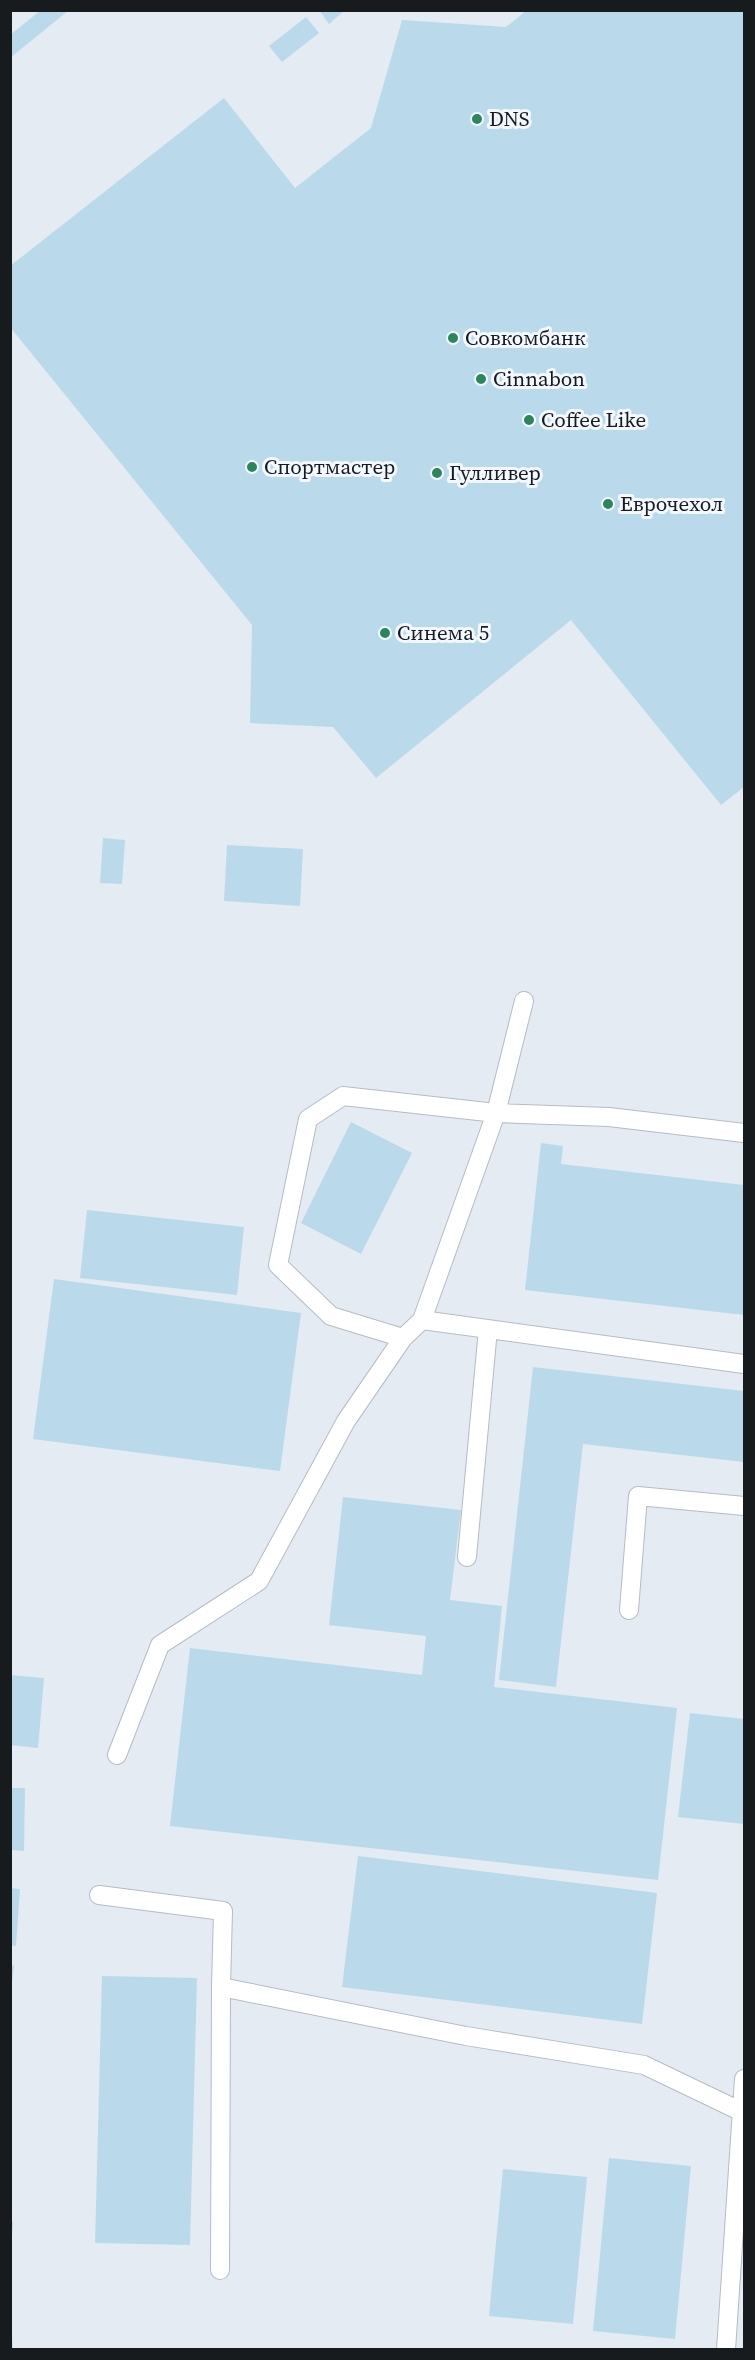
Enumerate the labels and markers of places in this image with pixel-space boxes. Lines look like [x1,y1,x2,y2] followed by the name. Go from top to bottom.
[489,104,529,133] place label: DNS
[470,112,484,126] marker: DNS
[465,323,586,352] place label: Совкомбанк
[446,331,460,345] marker: Совкомбанк
[493,364,585,393] place label: Cinnabon
[474,372,488,386] marker: Cinnabon
[541,405,646,434] place label: Coffee Like
[522,413,536,427] marker: Coffee Like
[264,452,395,481] place label: Спортмастер
[449,458,541,487] place label: Гулливер
[245,460,259,474] marker: Спортмастер
[430,466,444,480] marker: Гулливер
[620,489,723,518] place label: Еврочехол
[601,497,615,511] marker: Еврочехол
[397,618,489,647] place label: Синема 5
[378,626,392,640] marker: Синема 5

